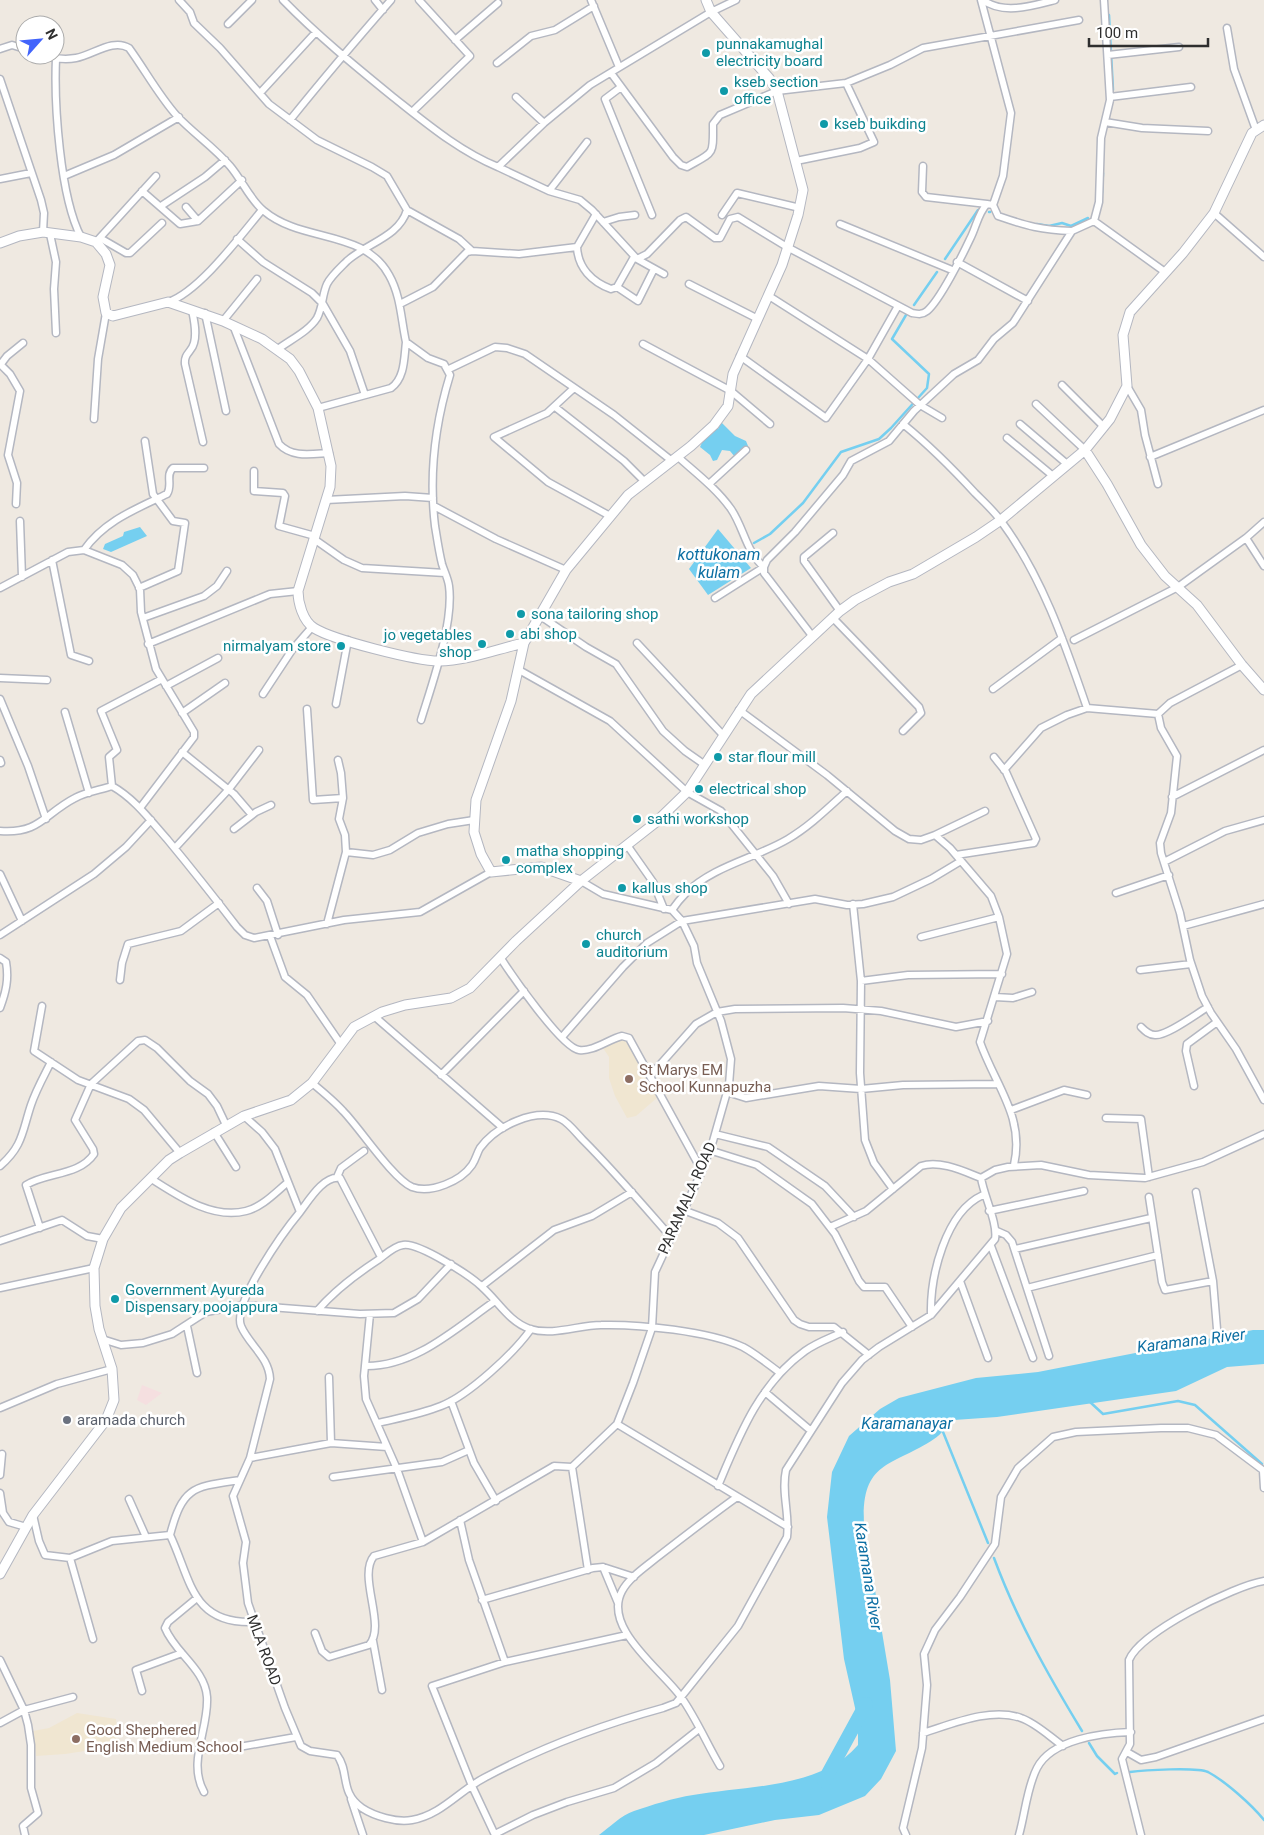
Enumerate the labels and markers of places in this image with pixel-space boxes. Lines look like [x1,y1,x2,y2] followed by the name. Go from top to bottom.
[716,35,823,70] place label: punnakamughal electricity board
[700,47,712,59] marker: punnakamughal electricity board
[734,73,818,108] place label: kseb section office
[718,85,730,97] marker: kseb section office
[834,115,926,133] place label: kseb buikding
[818,118,830,130] marker: kseb buikding
[531,605,659,623] place label: sona tailoring shop
[515,608,527,620] marker: sona tailoring shop
[520,625,577,643] place label: abi shop
[383,626,472,661] place label: jo vegetables shop
[504,628,516,640] marker: abi shop
[223,637,331,655] place label: nirmalyam store
[476,638,488,650] marker: jo vegetables shop
[335,640,347,652] marker: nirmalyam store
[728,748,816,766] place label: star flour mill
[712,751,724,763] marker: star flour mill
[709,780,806,798] place label: electrical shop
[693,783,705,795] marker: electrical shop
[647,810,749,828] place label: sathi workshop
[631,813,643,825] marker: sathi workshop
[516,842,624,877] place label: matha shopping complex
[500,854,512,866] marker: matha shopping complex
[632,879,708,897] place label: kallus shop
[616,882,628,894] marker: kallus shop
[596,926,668,961] place label: church auditorium
[580,938,592,950] marker: church auditorium
[639,1061,771,1096] place label: St Marys EM School Kunnapuzha
[623,1073,635,1085] marker: St Marys EM School Kunnapuzha
[125,1281,278,1316] place label: Government Ayureda Dispensary poojappura
[109,1293,121,1305] marker: Government Ayureda Dispensary poojappura
[77,1411,185,1429] place label: aramada church
[61,1414,73,1426] marker: aramada church
[86,1721,242,1756] place label: Good Shephered English Medium School
[70,1733,82,1745] marker: Good Shephered English Medium School

